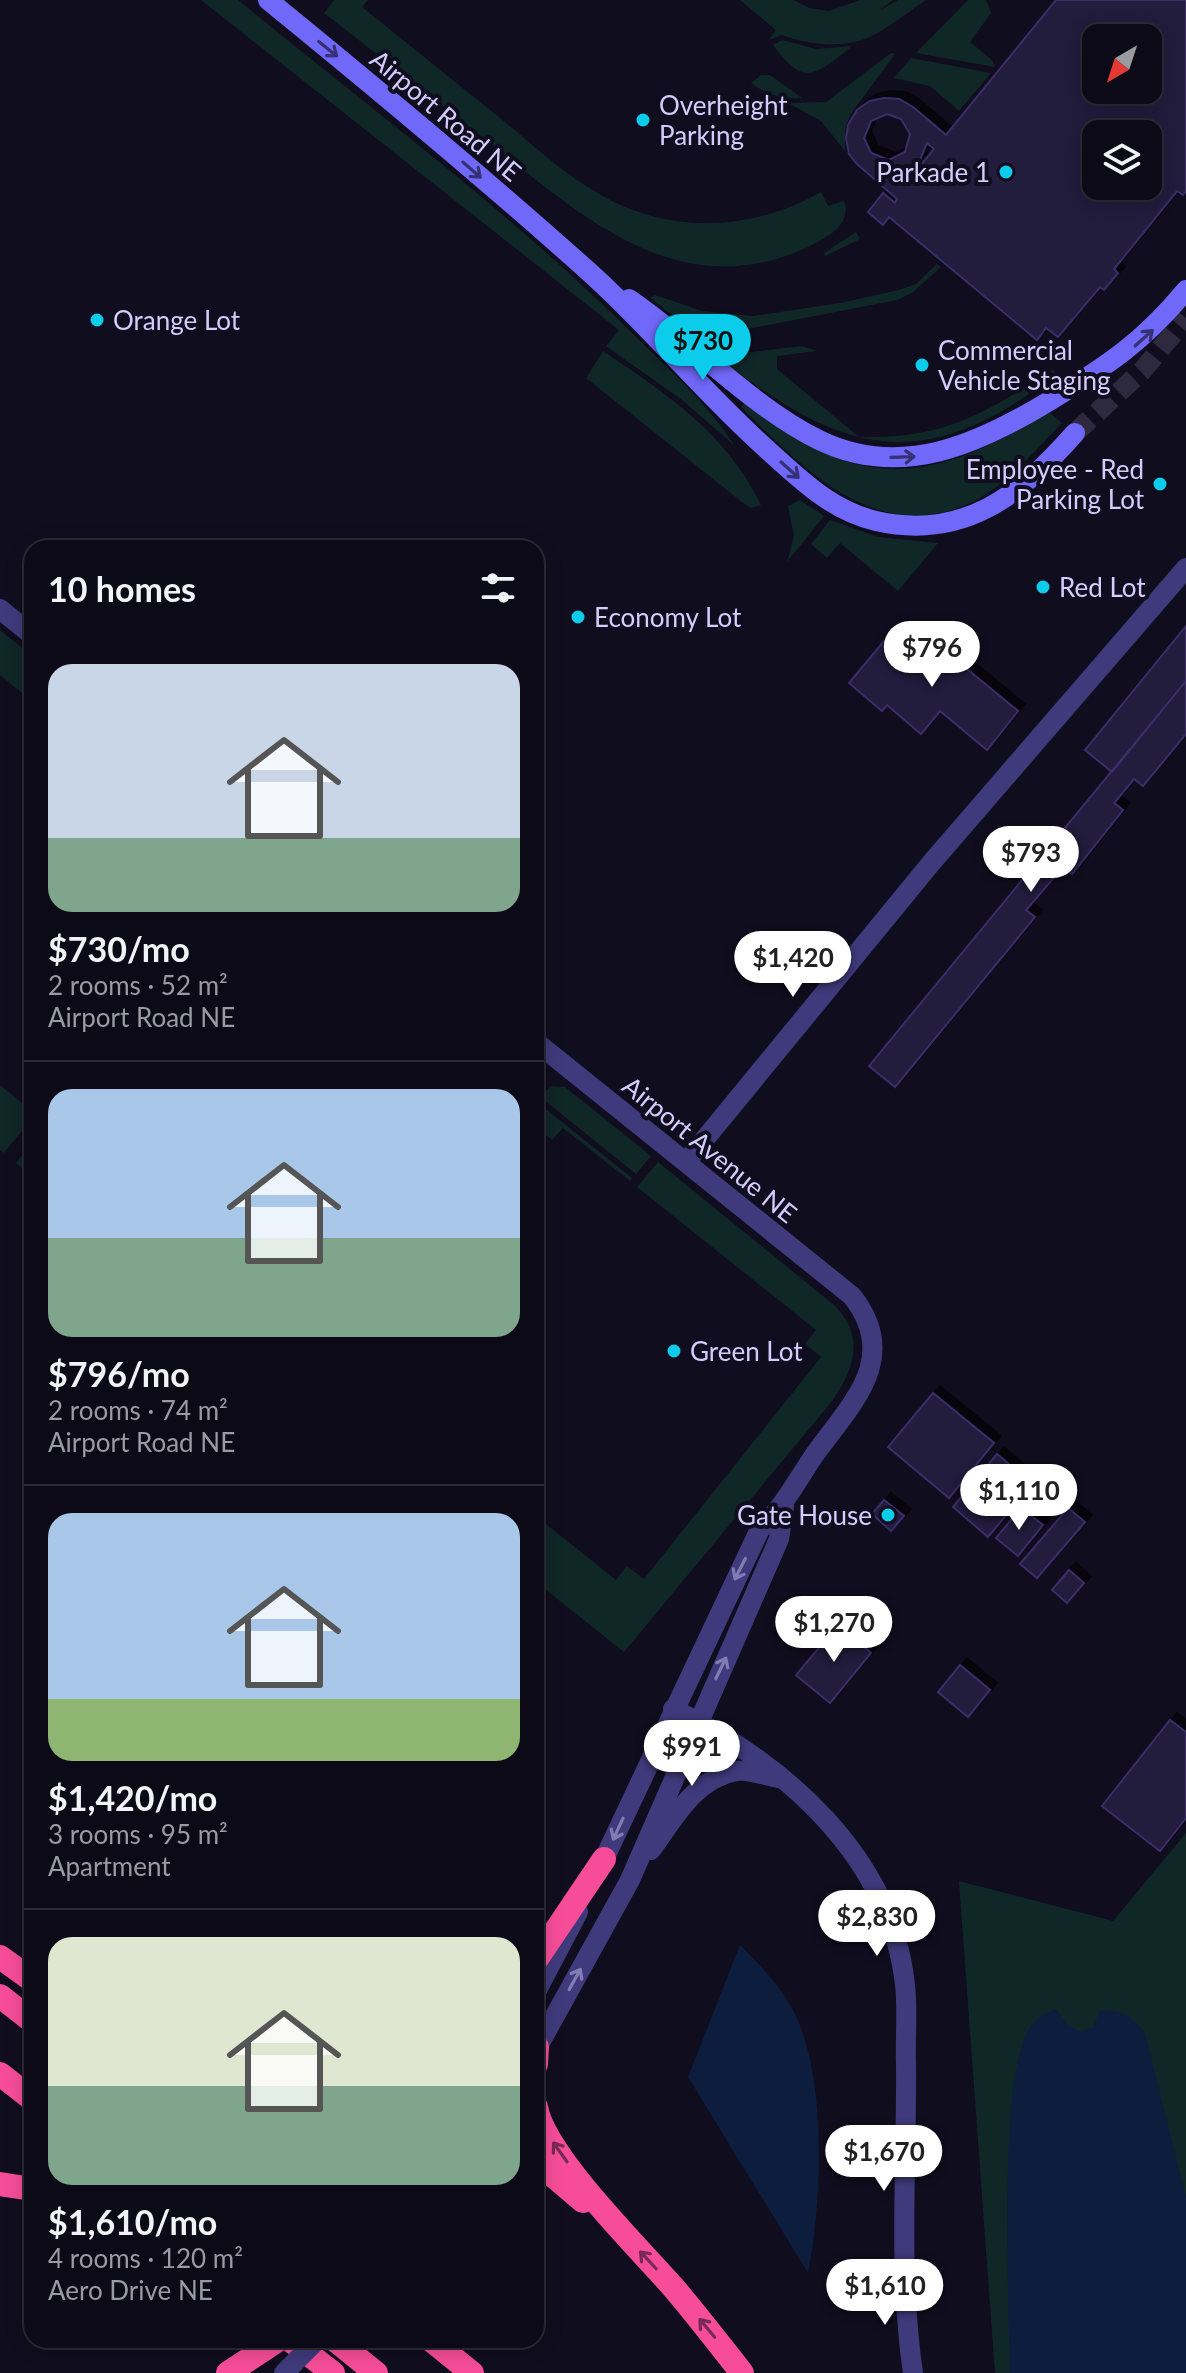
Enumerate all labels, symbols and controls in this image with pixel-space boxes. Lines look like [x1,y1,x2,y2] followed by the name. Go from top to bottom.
[1082,24,1162,104] north arrow
[1082,24,1162,200] map controls
[317,40,338,58] one-way arrow
[364,43,528,187] street label: Airport Road NE
[659,89,788,151] place label: Overheight Parking
[634,111,652,129] marker: Overheight Parking
[1082,120,1162,200] button: layers
[876,156,990,188] place label: Parkade 1
[462,161,482,179] one-way arrow
[997,163,1015,181] marker: Parkade 1
[113,304,241,336] place label: Orange Lot
[88,311,106,329] marker: Orange Lot
[656,314,750,382] pin: $730
[673,324,733,356] text: $730
[1133,329,1153,347] one-way arrow
[938,334,1111,396] place label: Commercial Vehicle Staging
[913,356,931,374] marker: Commercial Vehicle Staging
[889,450,916,465] one-way arrow
[966,453,1145,515] place label: Employee - Red Parking Lot
[779,461,799,479] one-way arrow
[1151,475,1169,493] marker: Employee - Red Parking Lot
[476,566,520,610] icon: filters
[48,568,196,609] text: 10 homes
[1059,571,1146,603] place label: Red Lot
[1034,578,1052,596] marker: Red Lot
[594,601,742,633] place label: Economy Lot
[569,608,587,626] marker: Economy Lot
[885,621,979,689] pin: $796
[902,631,962,663] text: $796
[212,716,356,860] icon: home
[984,826,1078,894] pin: $793
[1001,836,1061,868] text: $793
[48,928,190,969] text: $730/mo
[728,931,858,999] pin: $1,420
[752,941,834,973] text: $1,420
[48,969,228,1001] text: 2 rooms · 52 m²
[48,1001,235,1033] text: Airport Road NE
[616,1069,804,1229] street label: Airport Avenue NE
[212,1141,356,1285] icon: home
[690,1335,803,1367] place label: Green Lot
[665,1342,683,1360] marker: Green Lot
[48,1353,190,1394] text: $796/mo
[48,1394,228,1426] text: 2 rooms · 74 m²
[48,1426,235,1458] text: Airport Road NE
[954,1464,1084,1532] pin: $1,110
[978,1474,1060,1506] text: $1,110
[737,1499,872,1531] place label: Gate House
[879,1506,897,1524] marker: Gate House
[732,1556,747,1580] one-way arrow
[212,1565,356,1709] icon: home
[769,1596,899,1664] pin: $1,270
[793,1606,875,1638] text: $1,270
[714,1656,729,1680] one-way arrow
[645,1720,739,1788] pin: $991
[662,1730,722,1762] text: $991
[48,1777,217,1818] text: $1,420/mo
[610,1817,625,1841] one-way arrow
[48,1818,228,1850] text: 3 rooms · 95 m²
[48,1850,171,1882] text: Apartment
[812,1890,942,1958] pin: $2,830
[836,1900,918,1932] text: $2,830
[567,1968,583,1991] one-way arrow
[212,1989,356,2133] icon: home
[819,2125,949,2193] pin: $1,670
[843,2135,925,2167] text: $1,670
[552,2142,568,2164] one-way arrow
[48,2201,217,2242] text: $1,610/mo
[48,2242,243,2274] text: 4 rooms · 120 m²
[638,2250,657,2270] one-way arrow
[820,2259,950,2327] pin: $1,610
[844,2269,926,2301] text: $1,610
[48,2274,213,2306] text: Aero Drive NE
[698,2319,716,2339] one-way arrow

